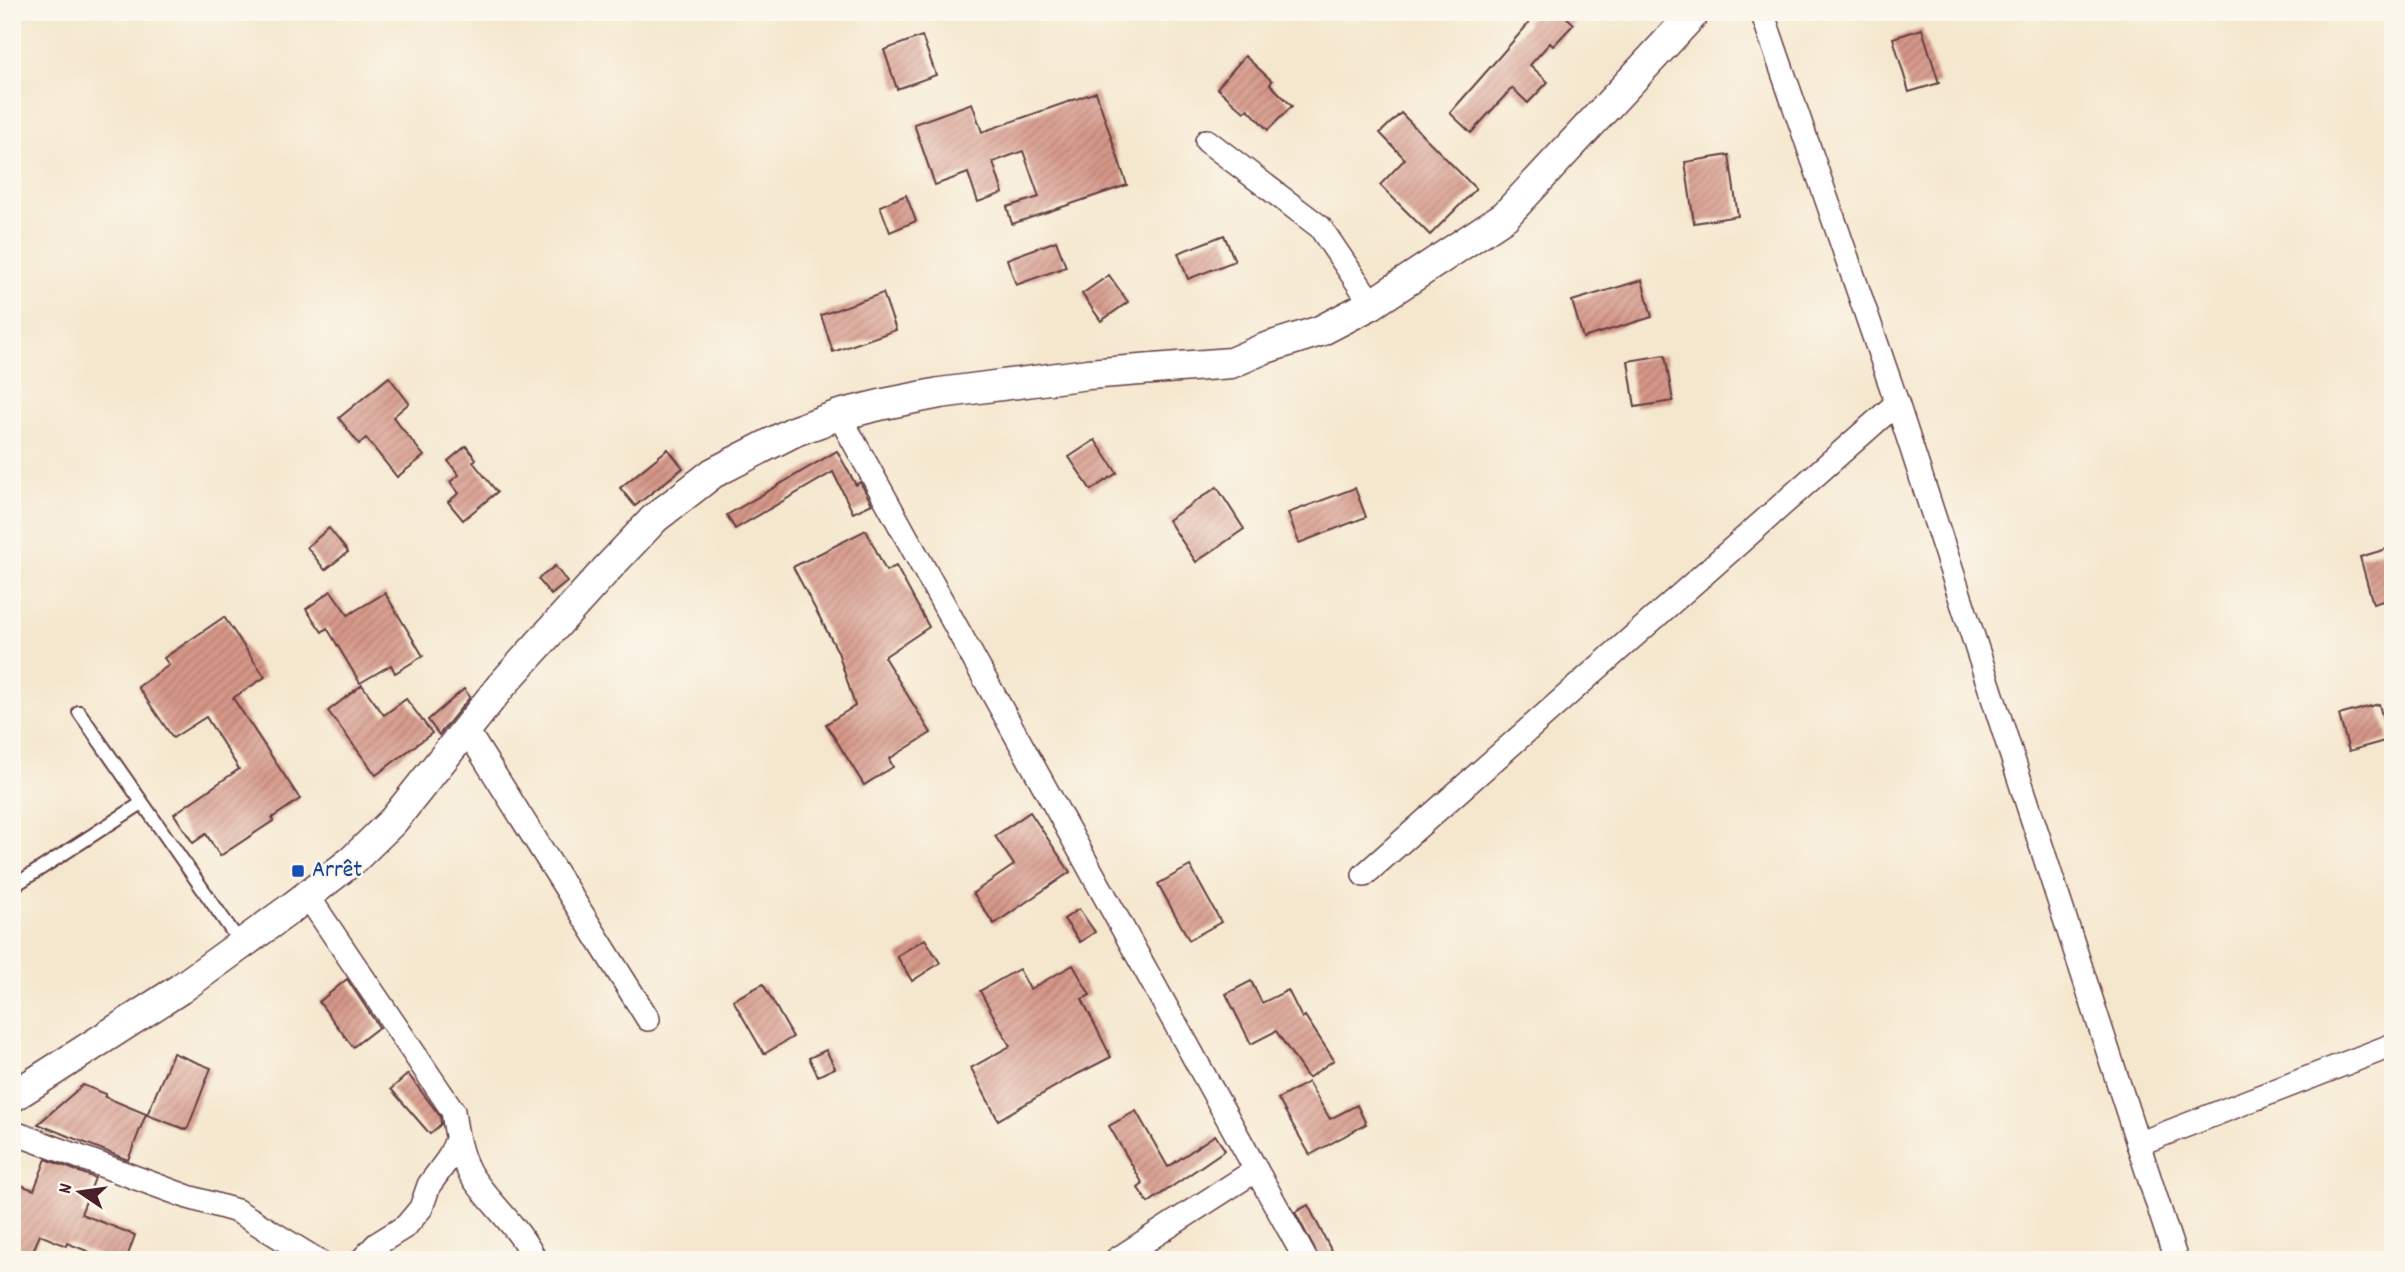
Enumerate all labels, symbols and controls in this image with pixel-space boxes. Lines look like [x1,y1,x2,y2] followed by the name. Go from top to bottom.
[312,854,362,888] place label: Arrêt
[290,863,306,879] marker: Arrêt
[46,1156,116,1226] north arrow
[53,1181,81,1197] text: N

